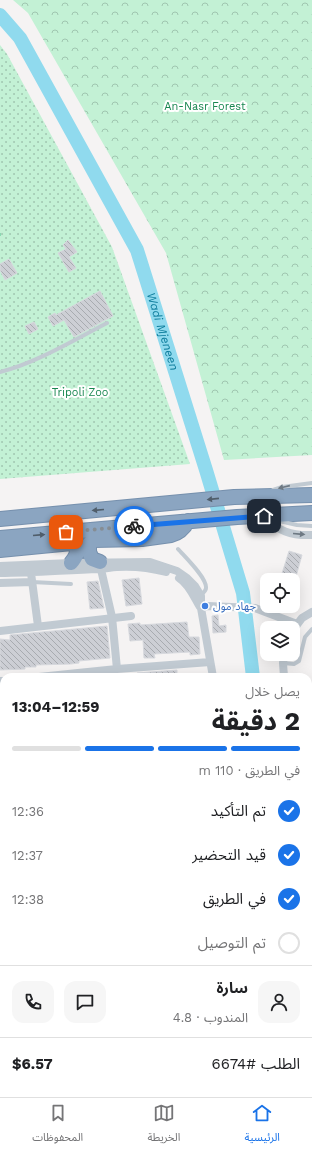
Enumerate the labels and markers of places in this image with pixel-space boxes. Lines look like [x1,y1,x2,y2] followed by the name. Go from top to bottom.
[247,499,281,533] pin
[49,515,83,549] pin
[213,600,256,613] place label: جهاد مول
[200,601,210,611] marker: جهاد مول

